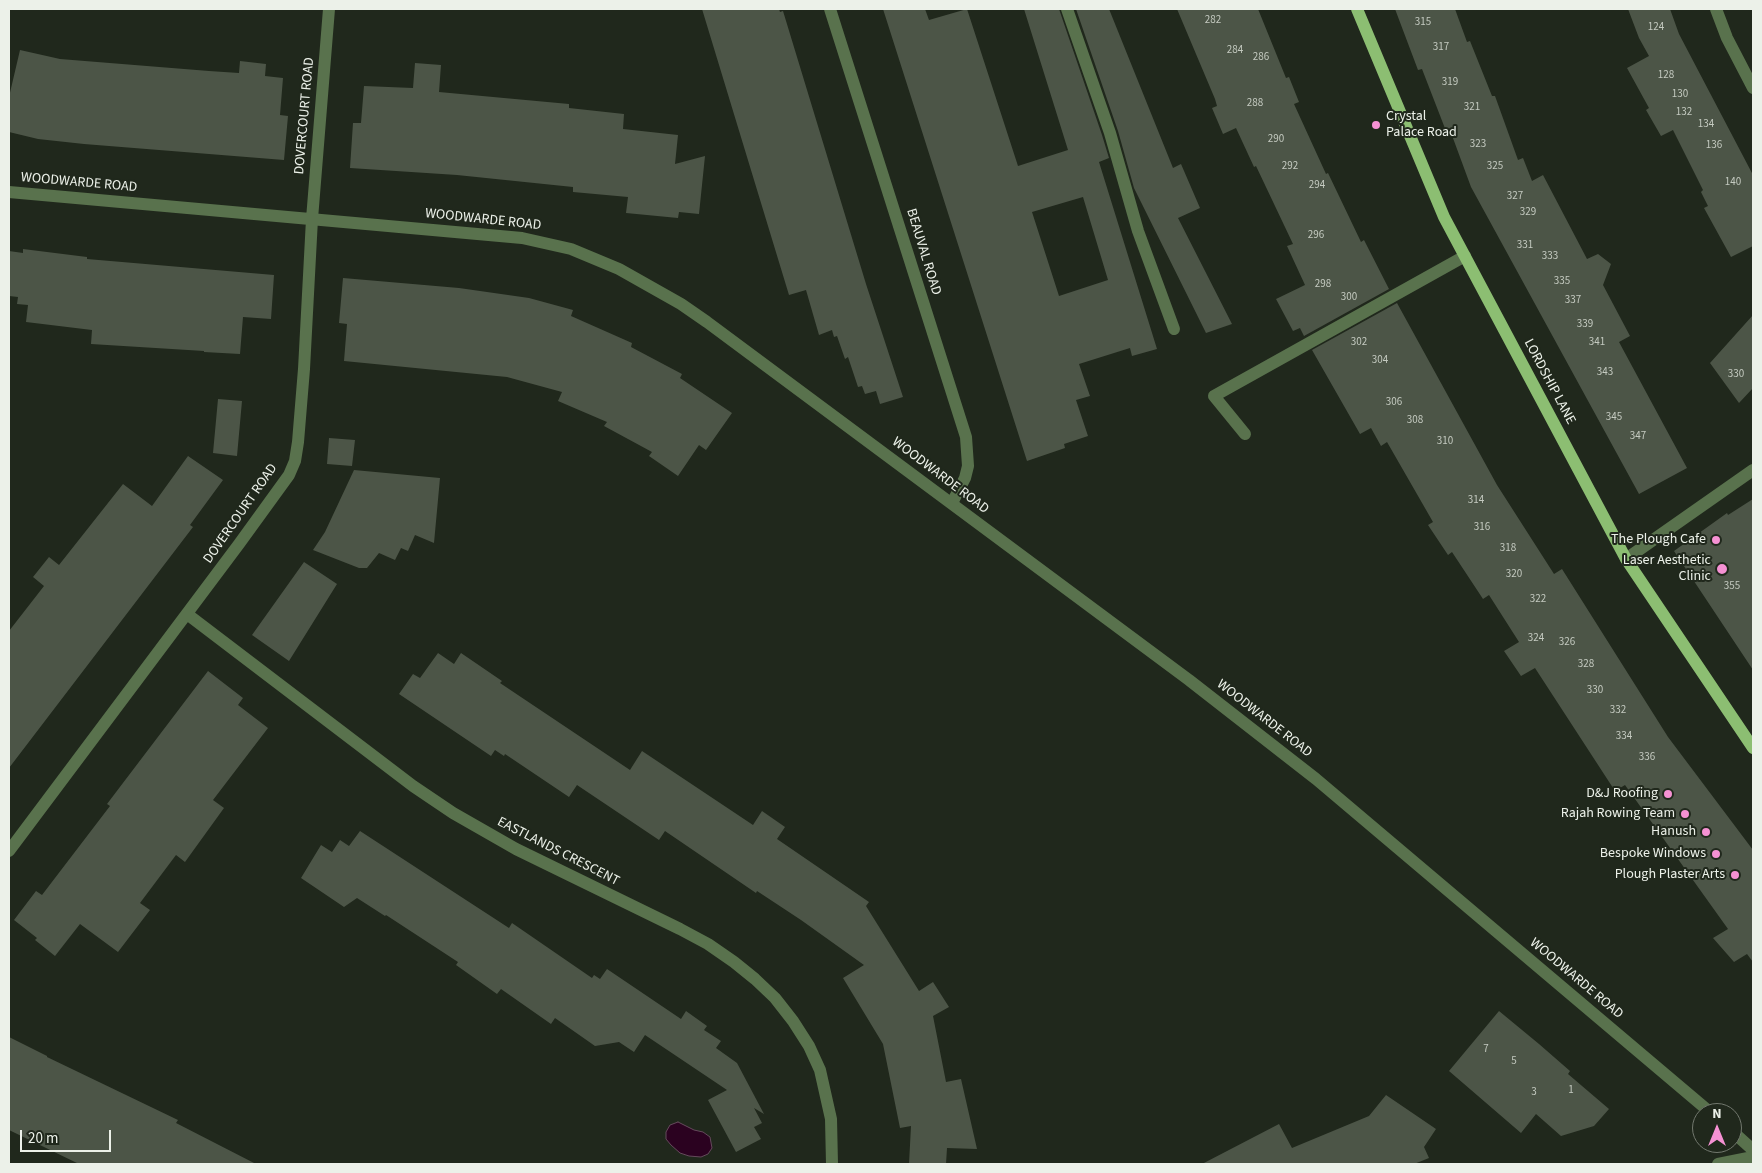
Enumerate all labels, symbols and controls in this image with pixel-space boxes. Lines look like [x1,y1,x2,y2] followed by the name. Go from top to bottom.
[1205,14,1221,28] house number: 282
[1415,16,1431,30] house number: 315
[1648,21,1664,35] house number: 124
[1433,41,1449,55] house number: 317
[1227,44,1243,58] house number: 284
[1253,51,1269,65] house number: 286
[292,57,318,175] street label: DOVERCOURT ROAD
[1658,69,1674,83] house number: 128
[1442,76,1458,90] house number: 319
[1672,88,1688,102] house number: 130
[1247,97,1263,111] house number: 288
[1464,101,1480,115] house number: 321
[1676,106,1692,120] house number: 132
[1386,109,1457,142] place label: Crystal Palace Road
[1698,118,1714,132] house number: 134
[1370,119,1382,131] marker: Crystal Palace Road
[1268,133,1284,147] house number: 290
[1470,138,1486,152] house number: 323
[1706,139,1722,153] house number: 136
[1282,160,1298,174] house number: 292
[1487,160,1503,174] house number: 325
[20,170,138,196] street label: WOODWARDE ROAD
[1725,176,1741,190] house number: 140
[1309,179,1325,193] house number: 294
[1507,190,1523,204] house number: 327
[424,206,542,234] street label: WOODWARDE ROAD
[1520,206,1536,220] house number: 329
[902,207,944,297] street label: BEAUVAL ROAD
[1308,229,1324,243] house number: 296
[1517,239,1533,253] house number: 331
[1542,250,1558,264] house number: 333
[1554,275,1570,289] house number: 335
[1315,278,1331,292] house number: 298
[1341,291,1357,305] house number: 300
[1565,294,1581,308] house number: 337
[1577,318,1593,332] house number: 339
[1351,336,1367,350] house number: 302
[1519,336,1579,428] street label: LORDSHIP LANE
[1589,336,1605,350] house number: 341
[1372,354,1388,368] house number: 304
[1597,366,1613,380] house number: 343
[1728,368,1744,382] house number: 330
[1386,396,1402,410] house number: 306
[1606,411,1622,425] house number: 345
[1407,414,1423,428] house number: 308
[1630,430,1646,444] house number: 347
[888,434,992,518] street label: WOODWARDE ROAD
[1437,435,1453,449] house number: 310
[200,461,282,567] street label: DOVERCOURT ROAD
[1468,494,1484,508] house number: 314
[1474,521,1490,535] house number: 316
[1611,532,1706,548] place label: The Plough Cafe
[1710,534,1722,546] marker: The Plough Cafe
[1500,542,1516,556] house number: 318
[1623,553,1711,586] place label: Laser Aesthetic Clinic
[1715,562,1729,576] marker: Laser Aesthetic Clinic
[1506,568,1522,582] house number: 320
[1724,580,1740,594] house number: 355
[1530,593,1546,607] house number: 322
[1528,632,1544,646] house number: 324
[1559,636,1575,650] house number: 326
[1578,658,1594,672] house number: 328
[1213,676,1315,762] street label: WOODWARDE ROAD
[1587,684,1603,698] house number: 330
[1610,704,1626,718] house number: 332
[1616,730,1632,744] house number: 334
[1639,751,1655,765] house number: 336
[1586,786,1658,802] place label: D&J Roofing
[1662,788,1674,800] marker: D&J Roofing
[1561,806,1675,822] place label: Rajah Rowing Team
[1679,808,1691,820] marker: Rajah Rowing Team
[494,814,622,890] street label: EASTLANDS CRESCENT
[1651,824,1696,840] place label: Hanush
[1700,826,1712,838] marker: Hanush
[1600,846,1706,862] place label: Bespoke Windows
[1710,848,1722,860] marker: Bespoke Windows
[1615,867,1725,883] place label: Plough Plaster Arts
[1729,869,1741,881] marker: Plough Plaster Arts
[1526,935,1626,1023] street label: WOODWARDE ROAD
[1483,1043,1489,1057] house number: 7
[1511,1055,1517,1069] house number: 5
[1568,1084,1574,1098] house number: 1
[1531,1086,1537,1100] house number: 3
[1692,1103,1742,1153] north arrow
[1712,1104,1722,1124] text: N
[22,1120,114,1152] scale bar
[28,1128,58,1149] text: 20 m

